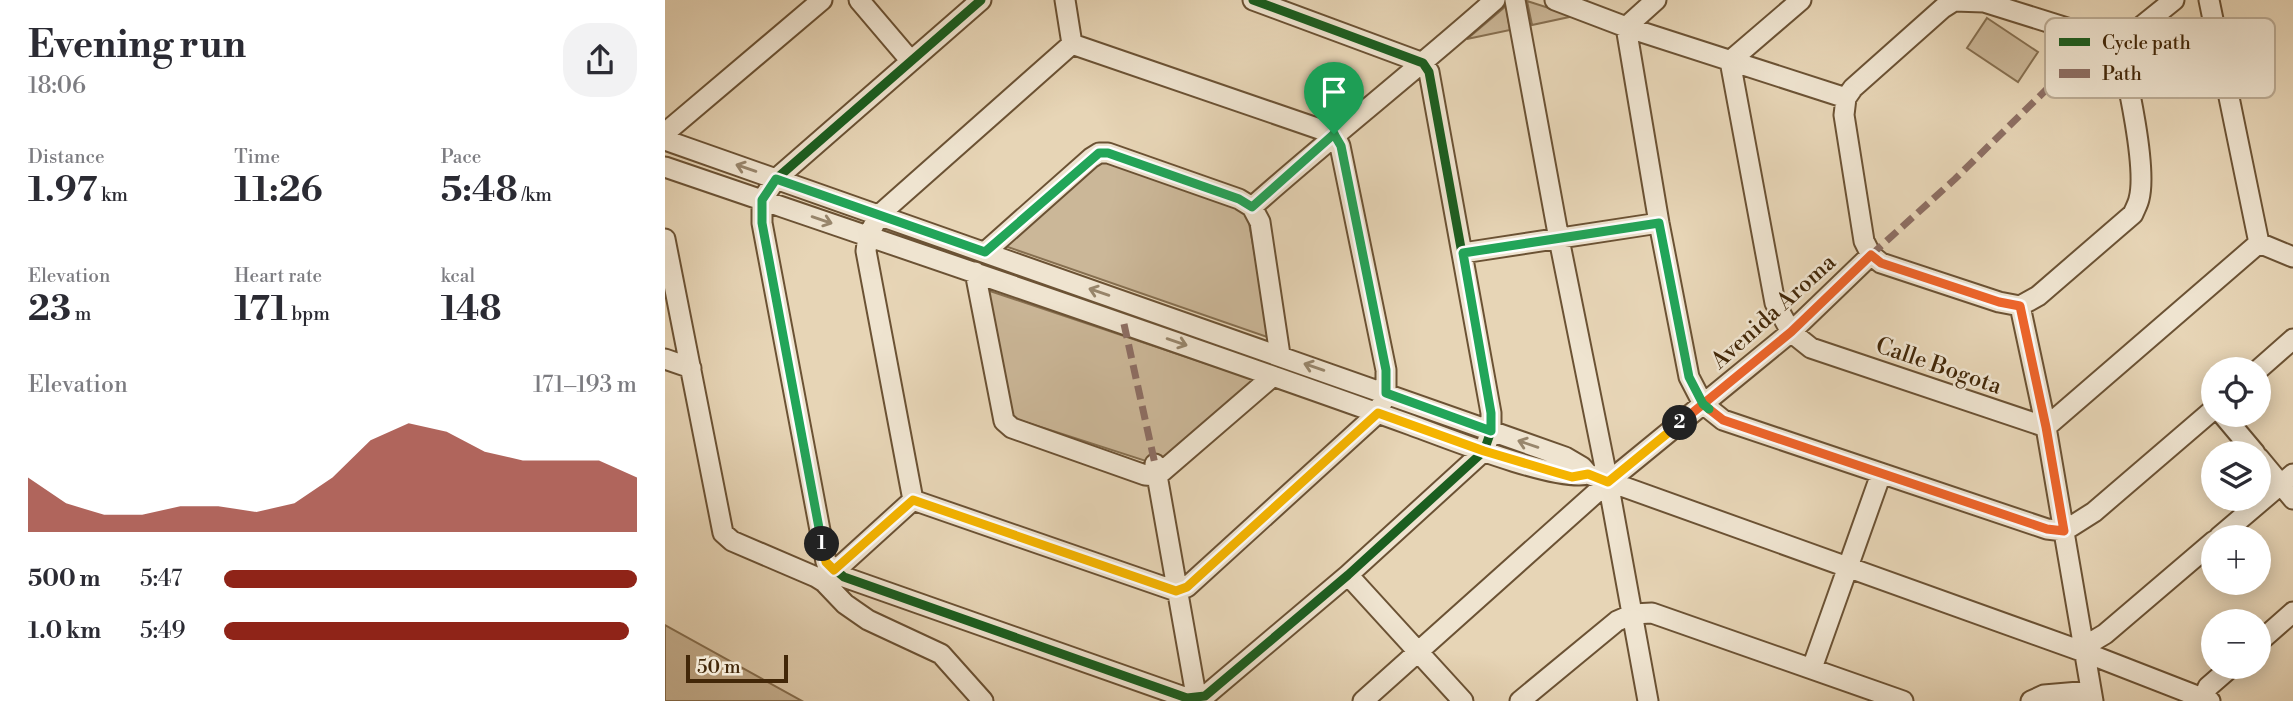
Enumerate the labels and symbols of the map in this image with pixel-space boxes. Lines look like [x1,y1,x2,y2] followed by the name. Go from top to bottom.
[2045,18,2275,98] legend
[2102,31,2191,55] text: Cycle path
[1304,62,1364,134] pin
[2102,62,2142,86] text: Path
[735,161,757,174] one-way arrow
[811,215,833,228] one-way arrow
[1705,248,1842,376] street label: Avenida Aroma
[1089,285,1111,297] one-way arrow
[1872,331,2006,401] street label: Calle Bogota
[1165,337,1187,349] one-way arrow
[1303,360,1325,373] one-way arrow
[1663,406,1697,440] pin: 2
[1518,437,1540,450] one-way arrow
[805,526,839,562] pin: 1
[686,652,787,684] scale bar

